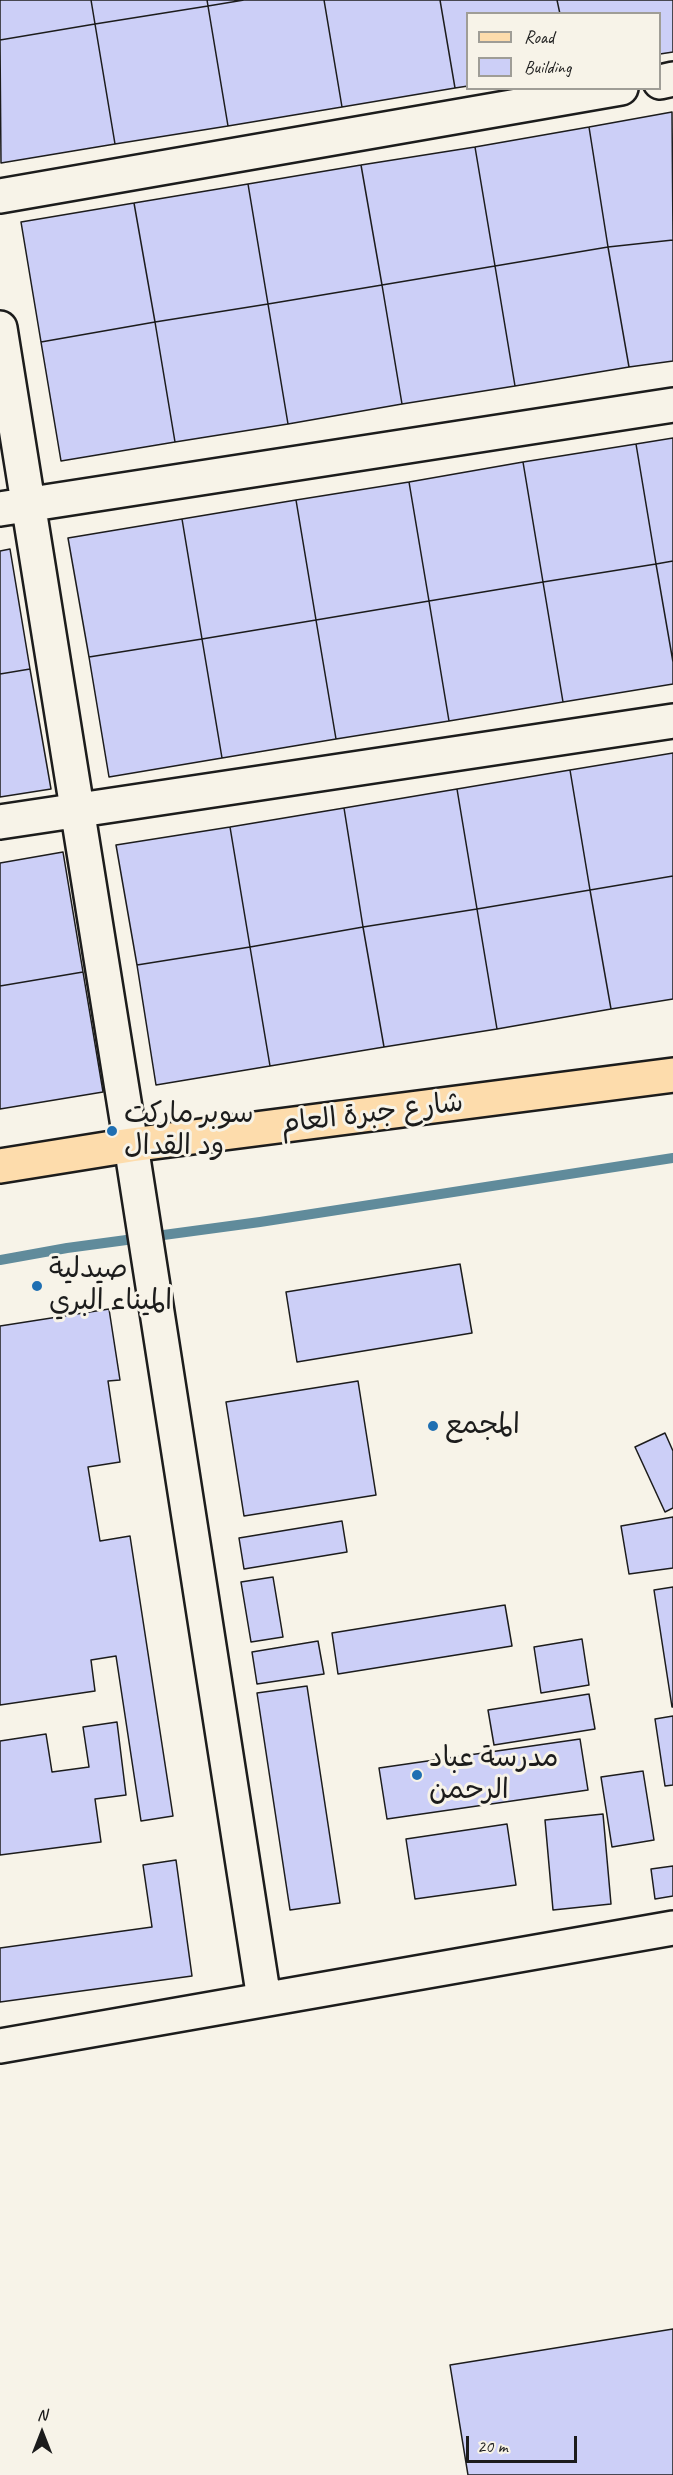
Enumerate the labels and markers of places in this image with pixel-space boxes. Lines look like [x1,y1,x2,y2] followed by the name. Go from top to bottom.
[124,1098,254,1164] place label: سوبر ماركت ود القدال
[105,1124,119,1138] marker: سوبر ماركت ود القدال
[49,1253,172,1319] place label: صيدلية الميناء البري
[30,1279,44,1293] marker: صيدلية الميناء البري
[445,1409,520,1443] place label: المجمع
[426,1419,440,1433] marker: المجمع
[429,1742,559,1808] place label: مدرسة عباد الرحمن
[410,1768,424,1782] marker: مدرسة عباد الرحمن

